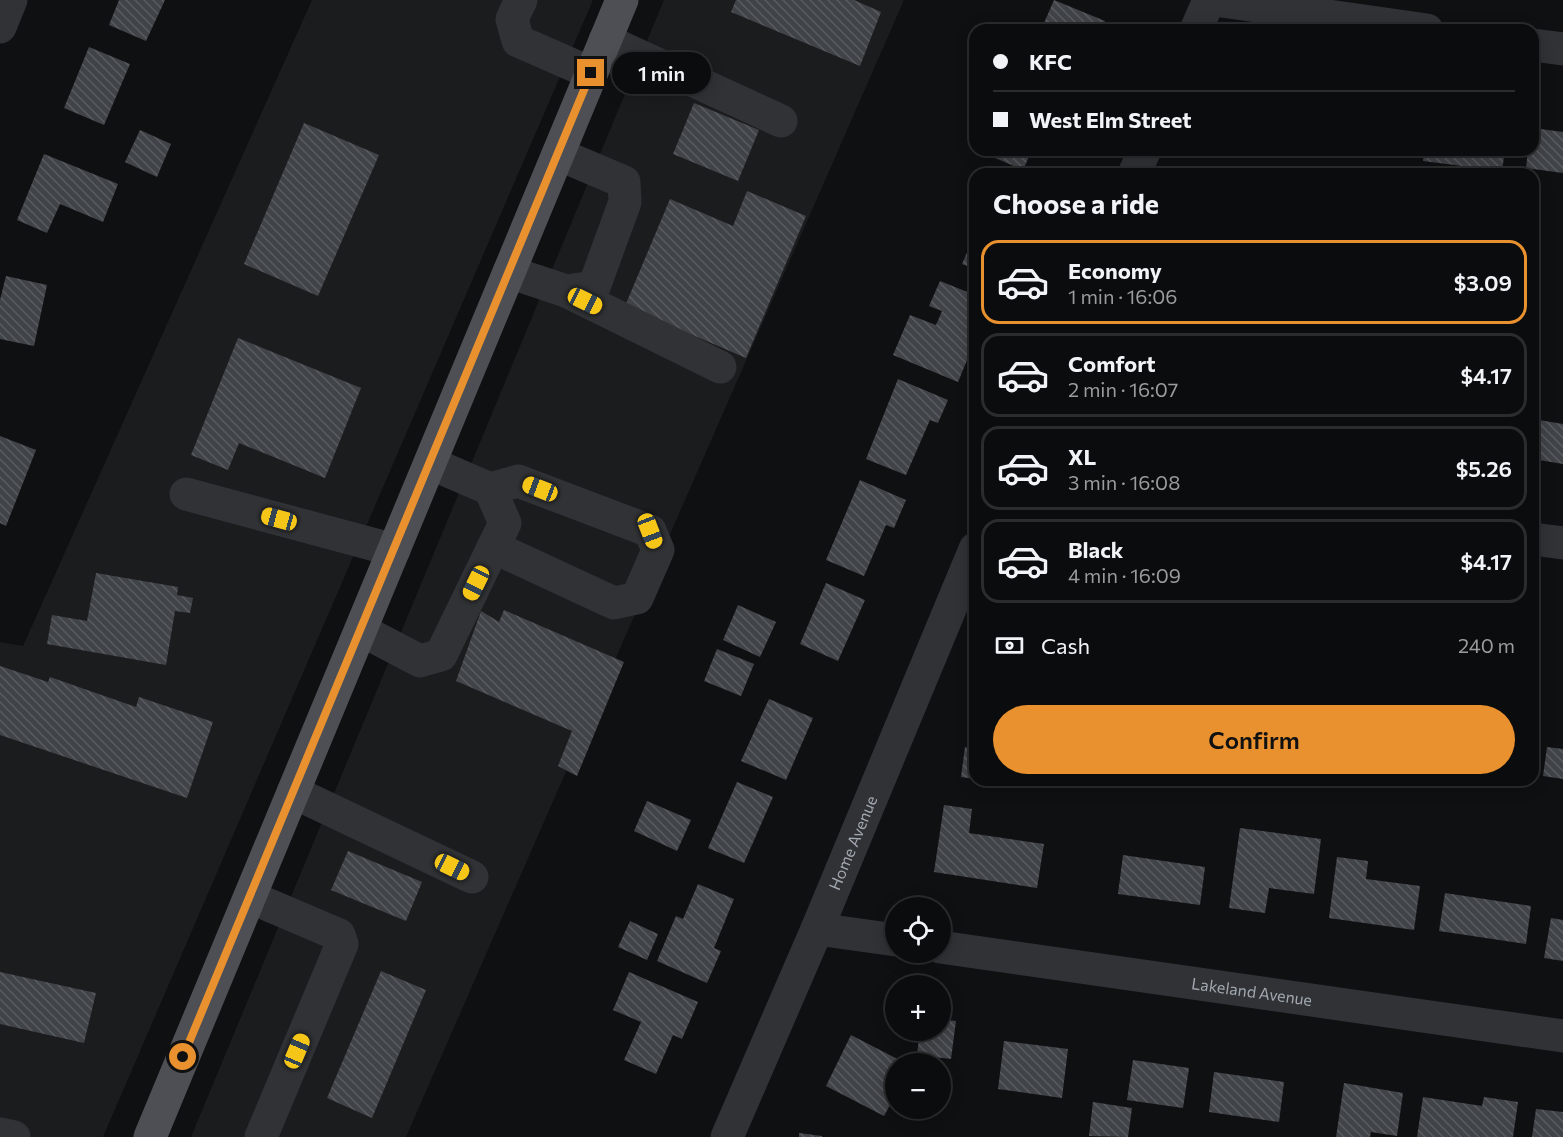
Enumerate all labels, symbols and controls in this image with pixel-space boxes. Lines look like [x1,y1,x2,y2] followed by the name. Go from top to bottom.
[1029,48,1072,75] text: KFC
[612,52,711,94] callout: 1 min
[577,59,604,86] route end
[638,61,685,85] text: 1 min
[1029,106,1192,133] text: West Elm Street
[993,187,1159,220] text: Choose a ride
[996,255,1050,309] icon: car
[1068,257,1162,284] text: Economy
[1454,269,1512,296] text: $3.09
[1068,284,1177,308] text: 1 min · 16:06
[565,285,605,317] car
[996,348,1050,402] icon: car
[1068,350,1156,377] text: Comfort
[1460,362,1512,389] text: $4.17
[1068,377,1178,401] text: 2 min · 16:07
[996,441,1050,495] icon: car
[1068,443,1096,470] text: XL
[1456,455,1512,482] text: $5.26
[1068,470,1180,494] text: 3 min · 16:08
[520,474,560,504] car
[259,506,299,532] car
[635,511,665,551] car
[996,534,1050,588] icon: car
[1068,536,1123,563] text: Black
[1460,548,1512,575] text: $4.17
[460,563,492,603] car
[1068,563,1181,587] text: 4 min · 16:09
[993,629,1026,662] icon: cash
[1041,632,1090,659] text: Cash
[1458,633,1515,657] text: 240 m
[993,705,1515,774] button: Confirm
[824,793,880,893] street label: Home Avenue
[432,851,472,883] car
[885,897,951,1119] map controls
[885,897,951,963] button: locate
[1190,973,1313,1009] street label: Lakeland Avenue
[885,975,951,1041] button: +
[282,1031,312,1071] car
[169,1043,196,1070] route start
[885,1053,951,1119] button: −

